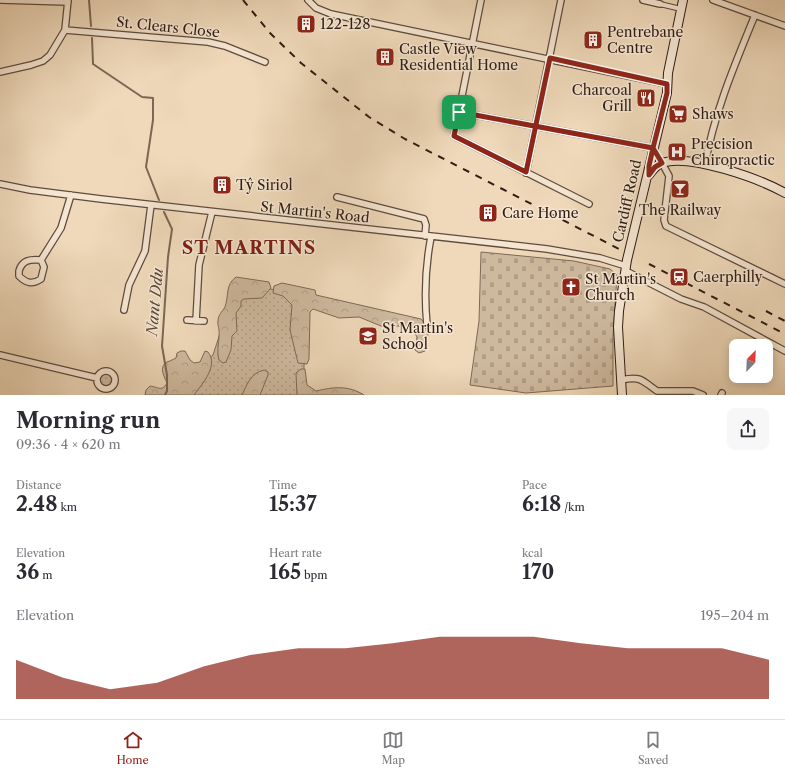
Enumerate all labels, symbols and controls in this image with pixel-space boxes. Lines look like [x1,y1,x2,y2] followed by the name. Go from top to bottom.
[115,13,221,41] street label: St. Clears Close
[295,13,317,35] building icon: 122-128
[320,15,370,33] place label: 122-128
[607,23,684,57] place label: Pentrebane Centre
[582,29,604,51] building icon: Pentrebane Centre
[399,40,518,74] place label: Castle View Residential Home
[374,46,396,68] building icon: Castle View Residential Home
[572,81,632,115] place label: Charcoal Grill
[635,87,657,109] restaurant icon: Charcoal Grill
[442,95,476,129] pin
[448,101,470,123] icon: arrive
[667,103,689,125] supermarket icon: Shaws
[692,105,734,123] place label: Shaws
[691,135,775,169] place label: Precision Chiropractic
[666,141,688,163] hospital icon: Precision Chiropractic
[609,157,645,244] street label: Cardiff Road
[211,174,233,196] building icon: Tŷ Siriol
[236,176,293,194] place label: Tŷ Siriol
[669,178,691,200] bar icon: The Railway
[260,197,371,227] street label: St Martin's Road
[639,201,722,219] place label: The Railway
[477,202,499,224] building icon: Care Home
[502,204,579,222] place label: Care Home
[182,237,316,259] district label: ST MARTINS
[668,266,690,288] station icon: Caerphilly
[142,267,167,338] water label: Nant Ddu
[693,268,763,286] place label: Caerphilly
[585,270,656,304] place label: St Martin's Church
[560,276,582,298] church icon: St Martin's Church
[382,319,453,353] place label: St Martin's School
[357,325,379,347] school or university icon: St Martin's School
[729,339,773,383] north arrow
[729,339,773,383] map controls
[16,407,160,434] text: Morning run
[727,408,769,450] button: share
[16,436,121,452] text: 09:36 · 4 × 620 m
[16,478,62,492] text: Distance
[269,478,297,492] text: Time
[522,478,547,492] text: Pace
[16,492,58,516] text: 2.48
[269,492,317,516] text: 15:37
[522,492,561,516] text: 6:18
[58,500,77,514] text: km
[561,500,585,514] text: /km
[16,546,65,560] text: Elevation
[269,546,322,560] text: Heart rate
[522,546,543,560] text: kcal
[16,560,39,584] text: 36
[269,560,301,584] text: 165
[522,560,554,584] text: 170
[39,568,52,582] text: m
[301,568,328,582] text: bpm
[16,607,74,623] text: Elevation
[700,607,769,623] text: 195–204 m
[116,729,149,767] tab: Home
[382,729,405,767] tab: Map
[638,729,669,767] tab: Saved

